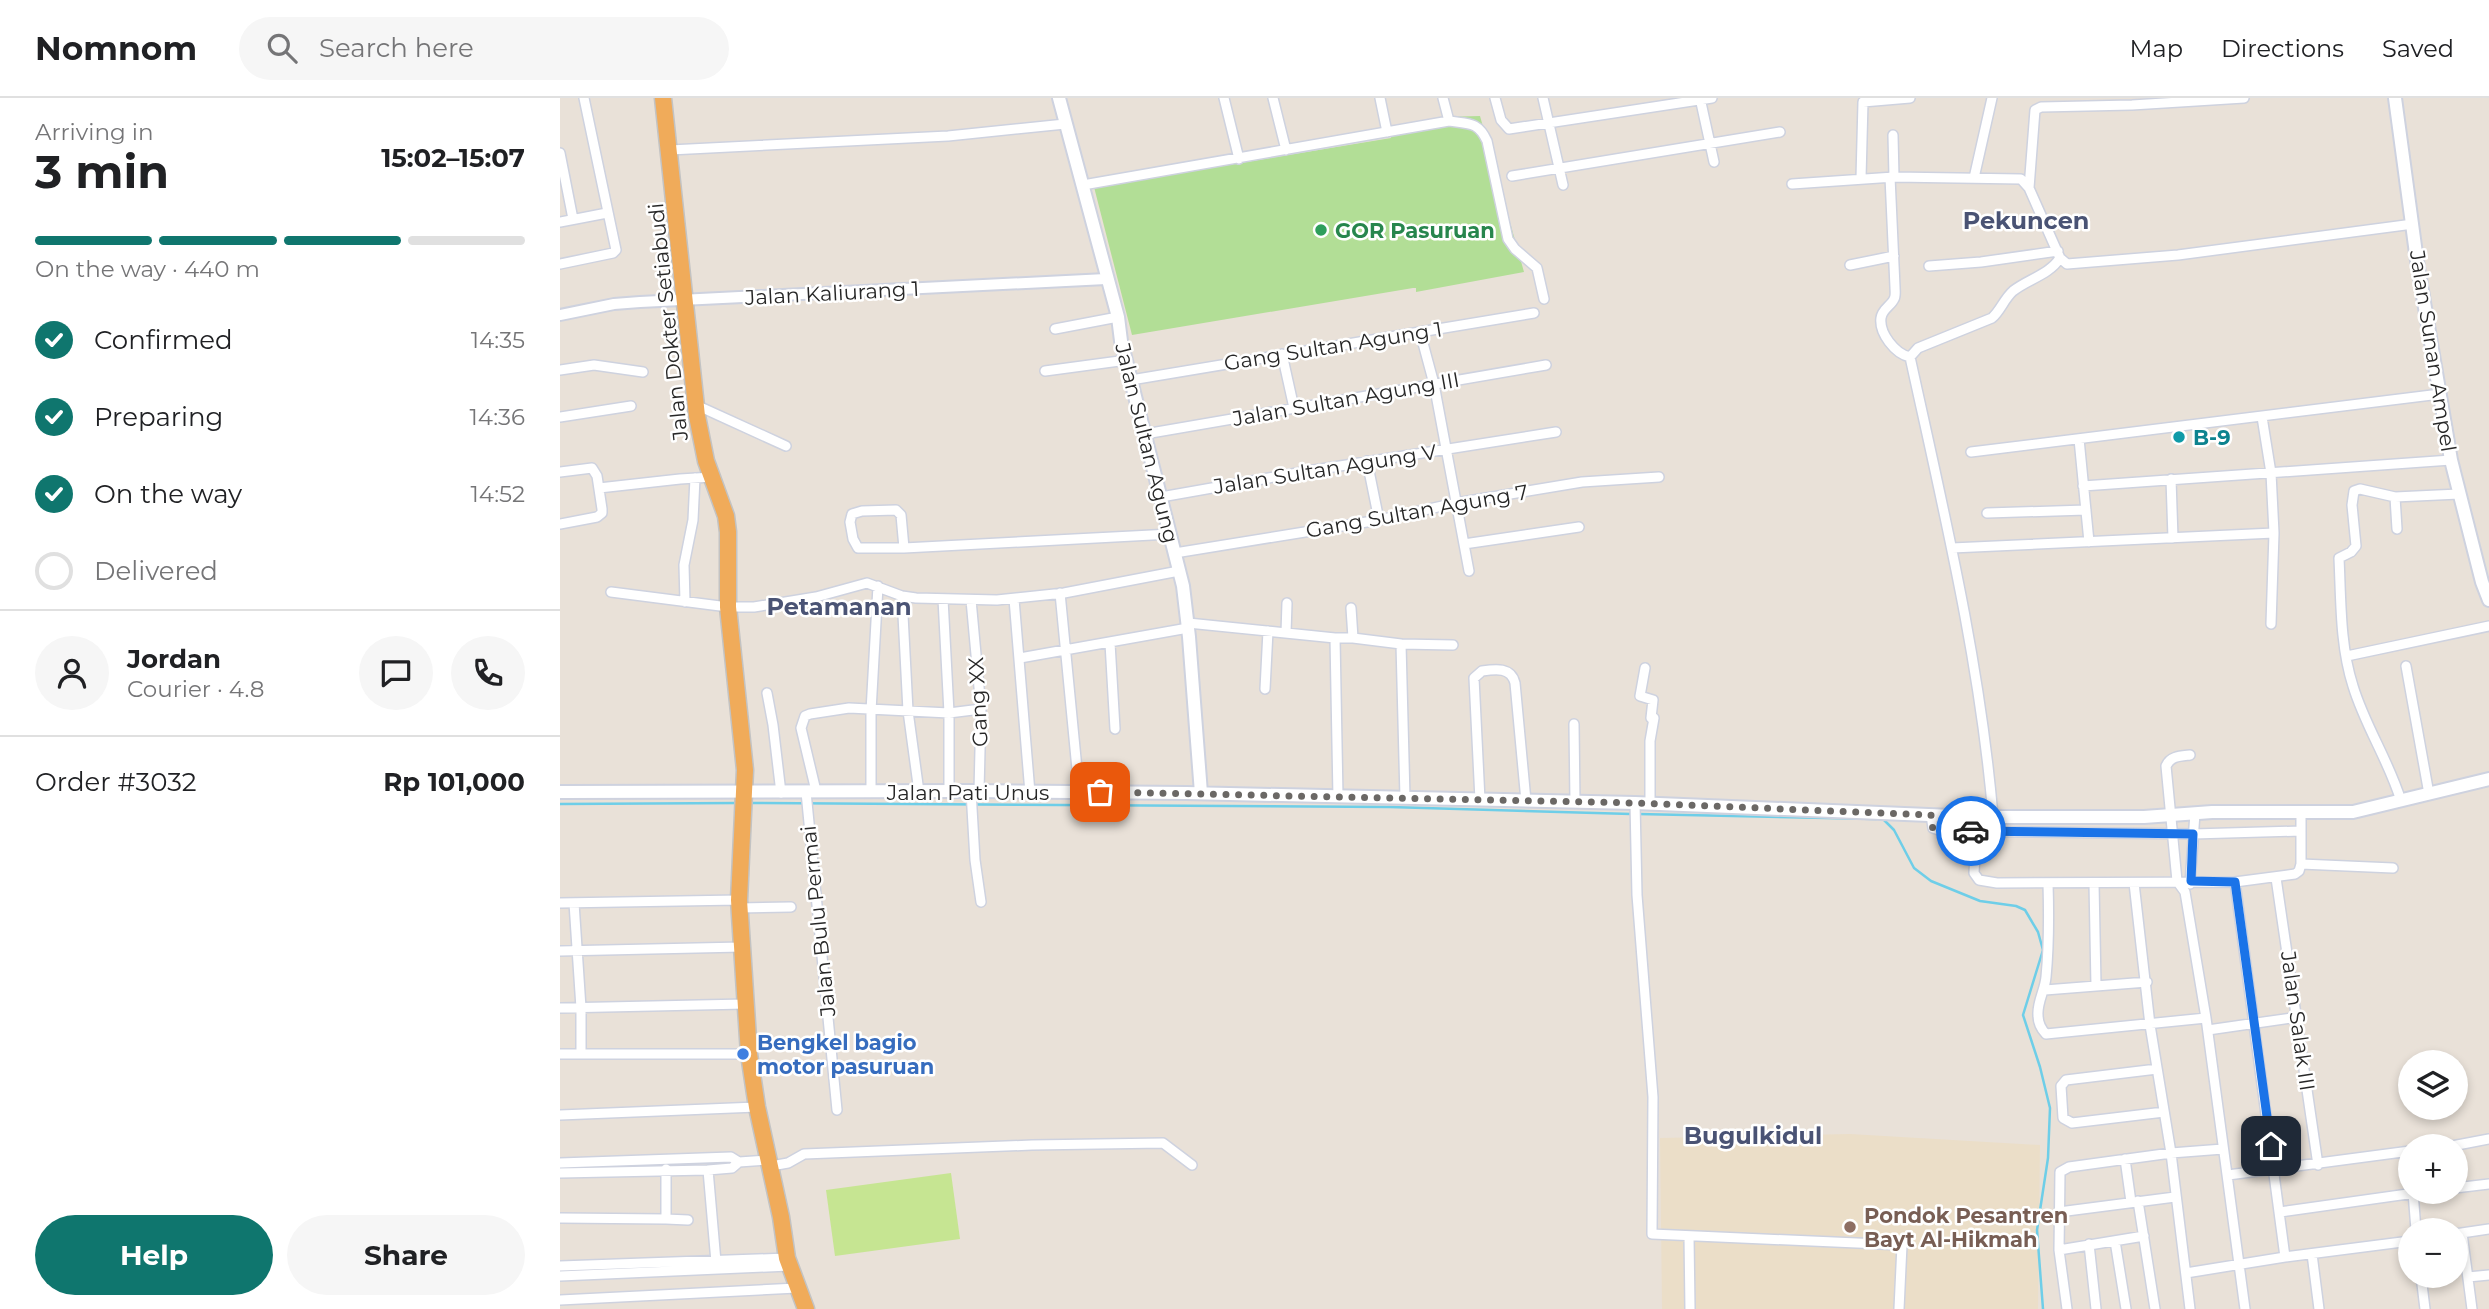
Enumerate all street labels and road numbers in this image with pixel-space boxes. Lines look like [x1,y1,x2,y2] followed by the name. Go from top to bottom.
[643,202,693,443] street label: Jalan Dokter Setiabudi
[2405,247,2461,454] street label: Jalan Sunan Ampel
[743,276,920,310] street label: Jalan Kaliurang 1
[1222,316,1444,376] street label: Gang Sultan Agung 1
[1110,339,1184,546] street label: Jalan Sultan Agung
[1230,367,1461,431] street label: Jalan Sultan Agung III
[1211,439,1439,499] street label: Jalan Sultan Agung V
[1304,479,1530,543] street label: Gang Sultan Agung 7
[963,656,993,747] street label: Gang XX
[886,780,1049,805] street label: Jalan Pati Unus
[796,824,841,1019] street label: Jalan Bulu Permai
[2276,948,2320,1093] street label: Jalan Salak III

